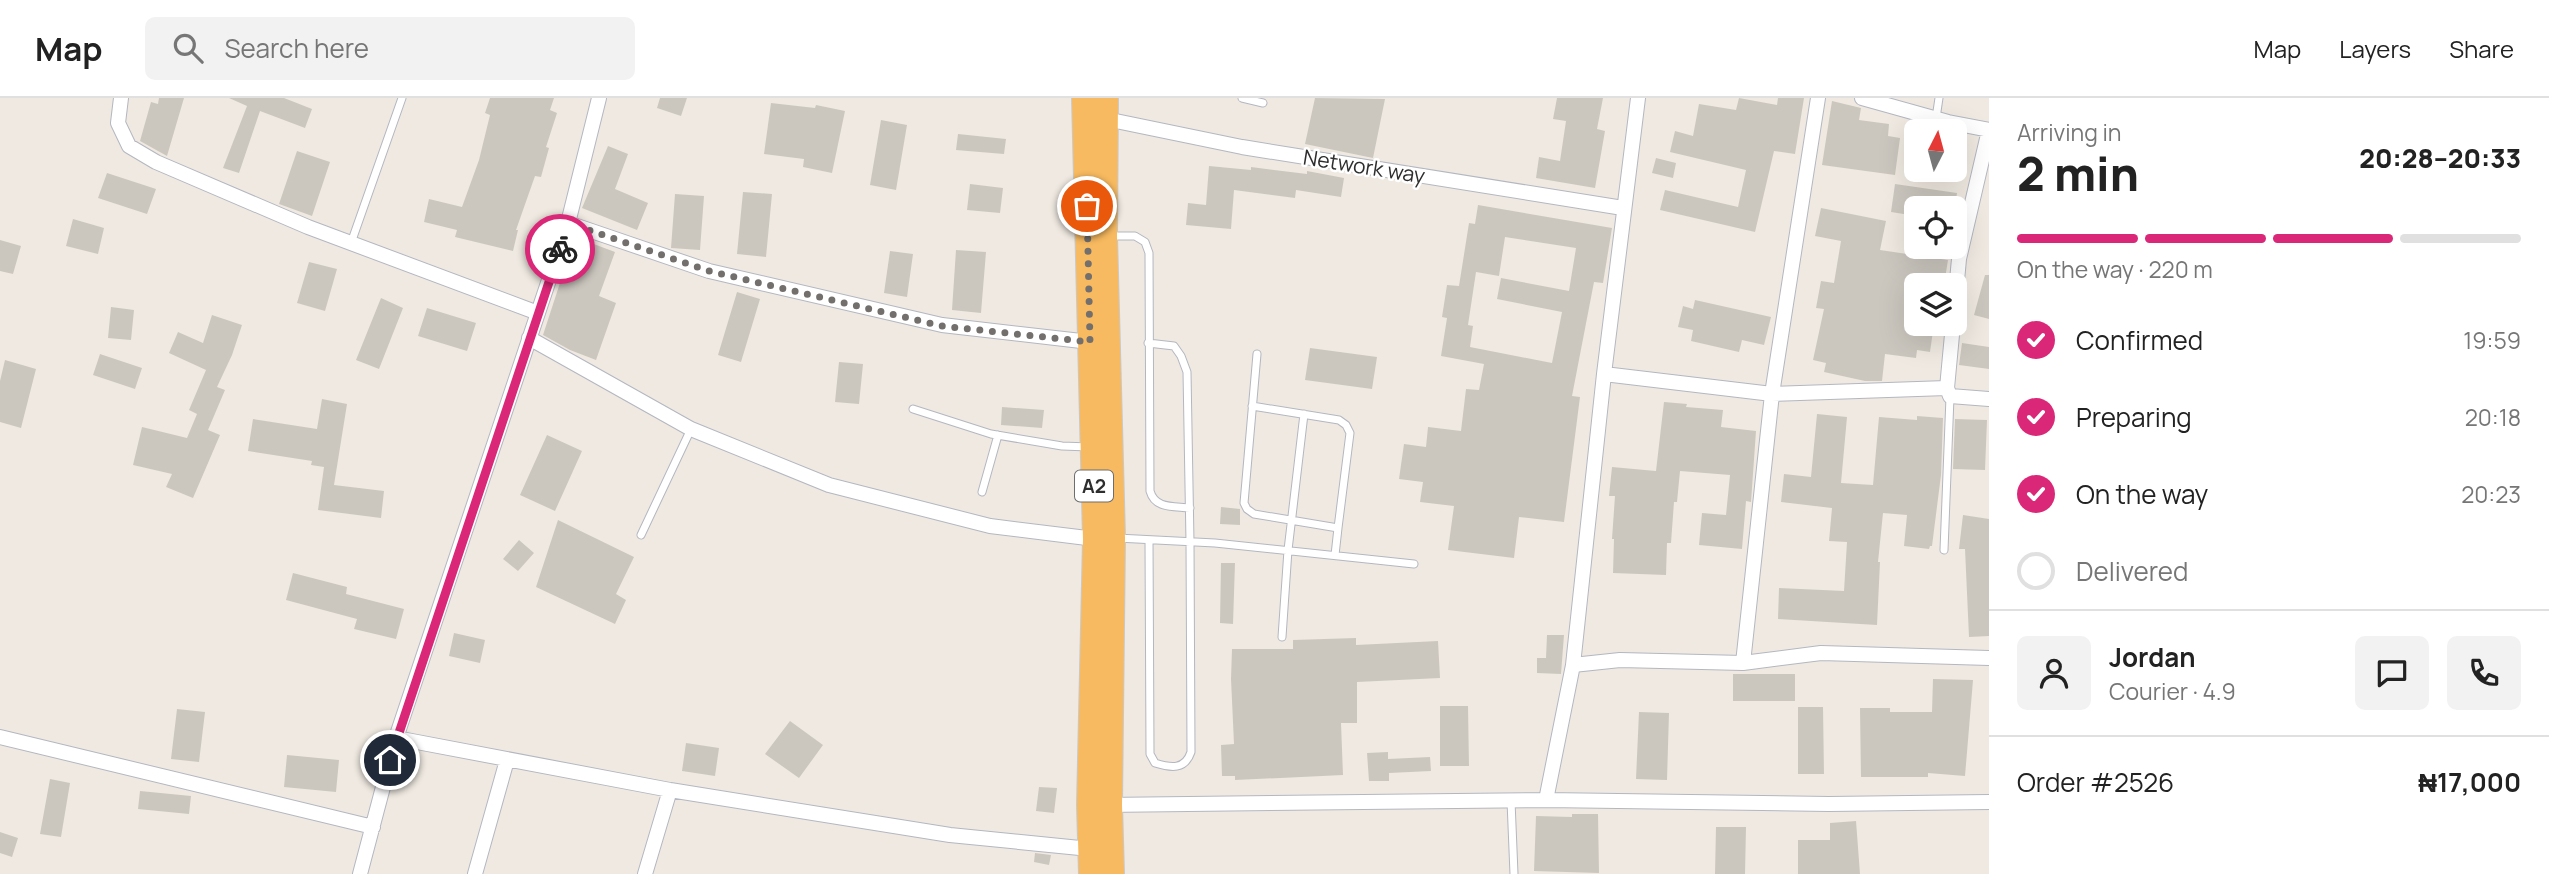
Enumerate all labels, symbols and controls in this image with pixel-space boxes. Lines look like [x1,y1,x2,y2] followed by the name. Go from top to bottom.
[145,17,635,80] search box
[35,26,103,71] text: Map
[169,29,207,67] icon: search
[225,30,369,66] text: Search here
[2254,32,2301,65] text: Map
[2339,32,2411,65] text: Layers
[2449,32,2514,65] text: Share
[2017,116,2122,148] text: Arriving in
[1904,119,1967,182] north arrow
[1904,119,1967,336] map controls
[2359,140,2521,176] text: 20:28–20:33
[2017,142,2139,205] text: 2 min
[1301,143,1427,189] street label: Network way
[1057,176,1117,236] pin
[1068,187,1106,225] icon: bag
[1904,196,1967,259] button: locate
[525,214,595,284] courier
[541,230,579,268] icon: bike
[2017,253,2213,285] text: On the way · 220 m
[1904,273,1967,336] button: layers
[2017,321,2055,359] icon: check
[2076,322,2203,358] text: Confirmed
[2463,324,2521,356] text: 19:59
[2017,398,2055,436] icon: check
[2076,399,2192,435] text: Preparing
[2465,401,2521,433] text: 20:18
[1075,470,1113,502] road number: A2
[2017,475,2055,513] icon: check
[2076,476,2208,512] text: On the way
[2461,478,2521,510] text: 20:23
[2076,553,2188,589] text: Delivered
[2017,636,2091,710] button: person
[2355,636,2429,710] button: chat
[2447,636,2521,710] button: phone
[2109,639,2195,675] text: Jordan
[2109,675,2236,707] text: Courier · 4.9
[360,730,420,790] pin
[371,741,409,779] icon: home
[2017,764,2174,800] text: Order #2526
[2418,764,2521,800] text: ₦17,000

